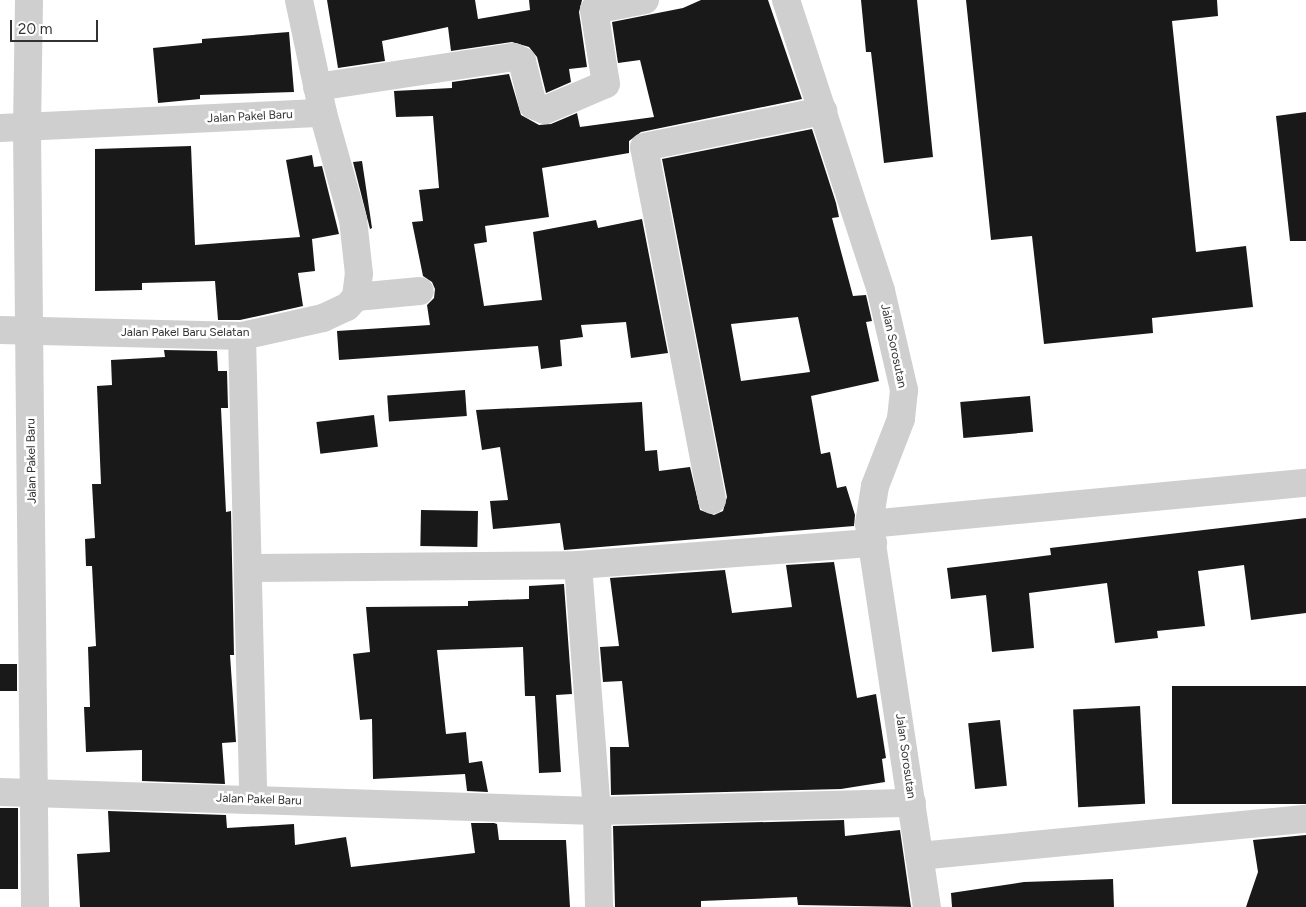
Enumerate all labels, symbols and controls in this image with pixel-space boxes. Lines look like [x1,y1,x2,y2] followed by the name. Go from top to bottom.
[12,10,100,42] scale bar
[18,20,52,38] text: 20 m
[207,108,293,126] street label: Jalan Pakel Baru
[877,303,909,389] street label: Jalan Sorosutan
[121,326,249,340] street label: Jalan Pakel Baru Selatan
[24,418,40,504] street label: Jalan Pakel Baru
[892,713,918,799] street label: Jalan Sorosutan
[216,791,302,809] street label: Jalan Pakel Baru

